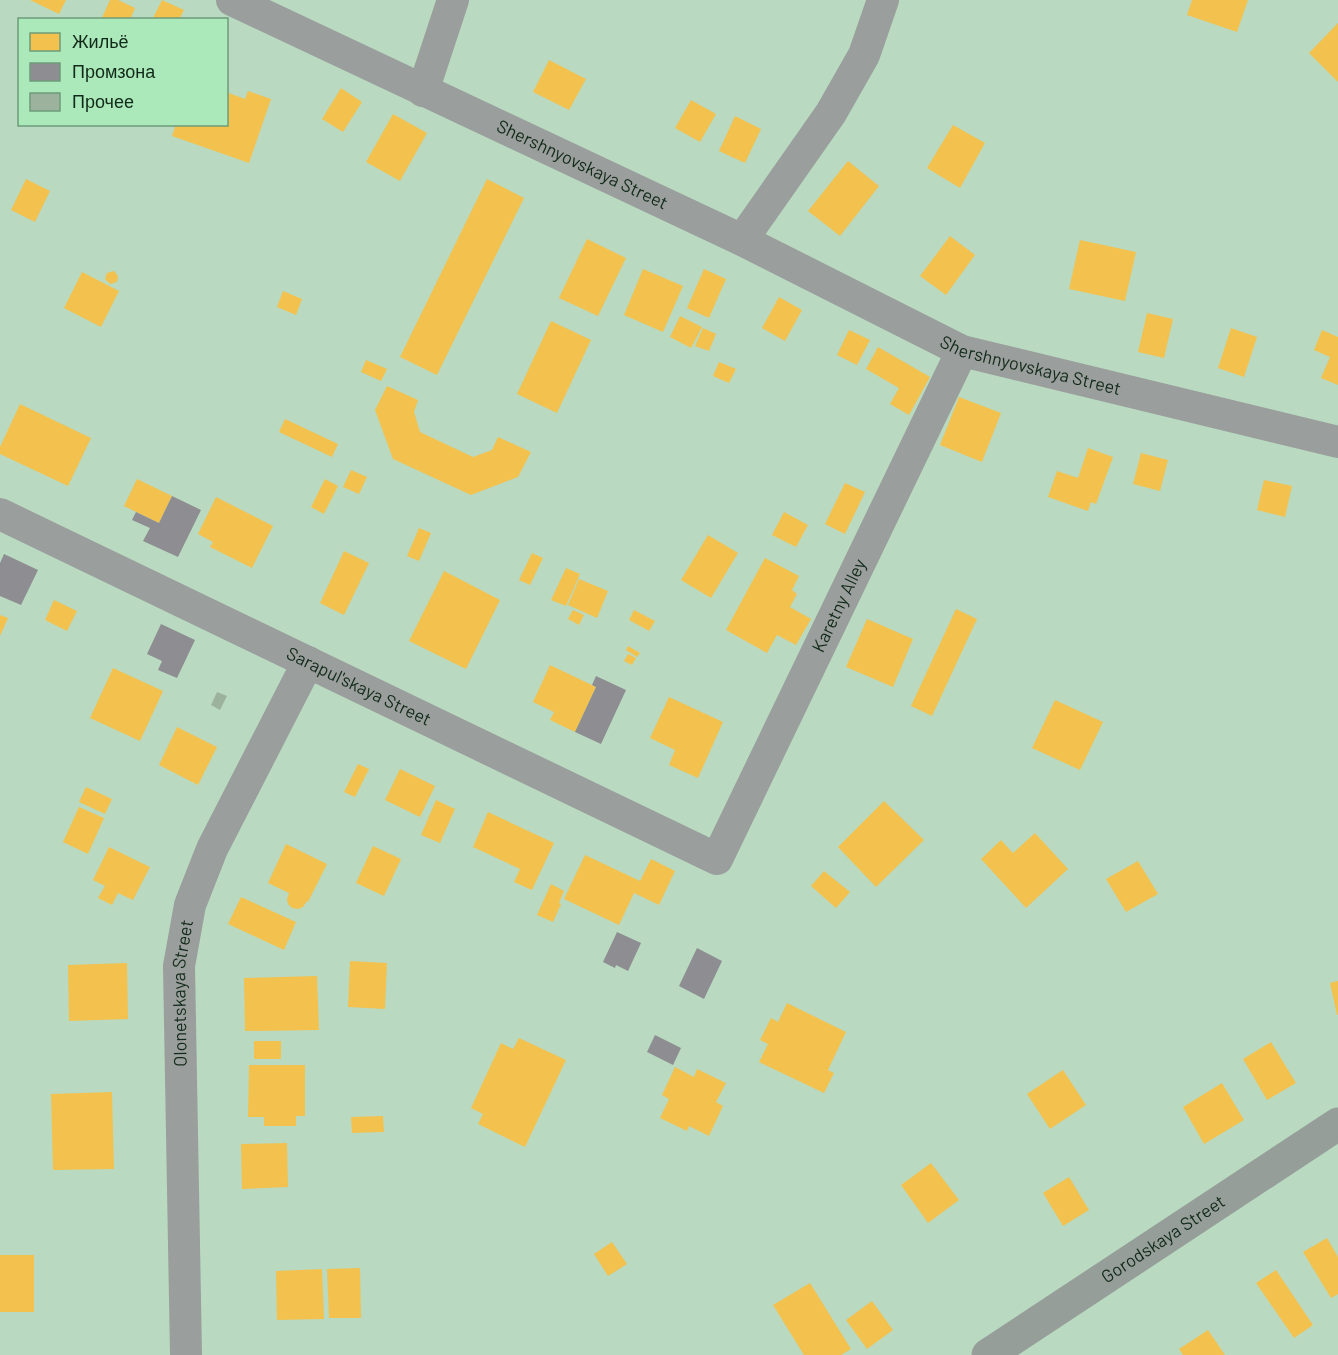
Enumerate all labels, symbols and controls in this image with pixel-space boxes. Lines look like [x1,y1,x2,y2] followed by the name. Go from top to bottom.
[18,18,228,126] legend
[72,30,129,52] text: Жильё
[72,60,156,82] text: Промзона
[72,90,134,112] text: Прочее
[494,114,672,213] street label: Shershnyovskaya Street
[937,330,1123,399] street label: Shershnyovskaya Street
[806,555,870,655] street label: Karetny Alley
[283,642,435,730] street label: Sarapul'skaya Street
[167,918,197,1067] street label: Olonetskaya Street
[1097,1190,1229,1287] street label: Gorodskaya Street

